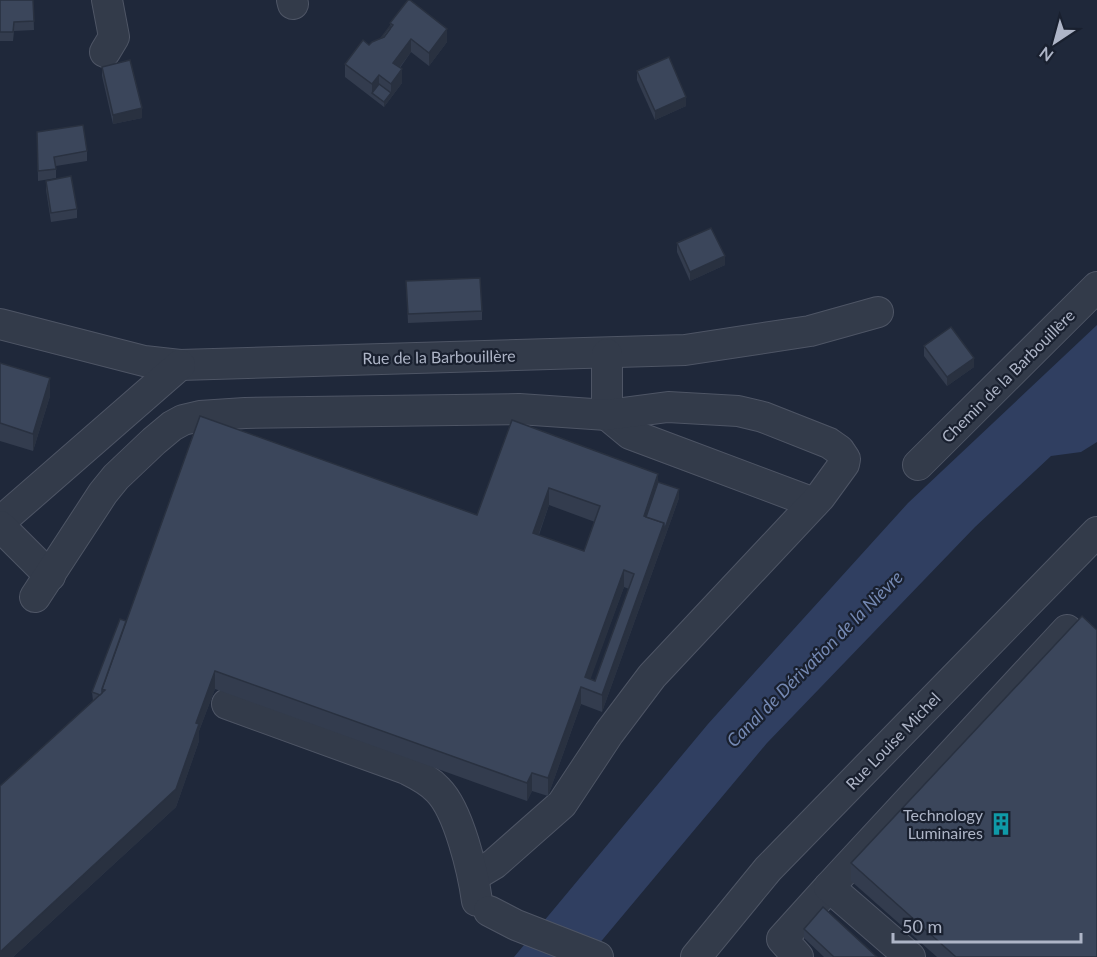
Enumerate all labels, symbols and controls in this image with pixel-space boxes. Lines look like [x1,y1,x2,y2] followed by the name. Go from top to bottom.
[1025,12,1085,72] north arrow
[1035,43,1056,66] text: N
[937,305,1078,446] street label: Chemin de la Barbouillère
[362,346,516,367] street label: Rue de la Barbouillère
[722,566,907,751] water label: Canal de Dérivation de la Nièvre
[842,688,944,793] street label: Rue Louise Michel
[903,805,984,842] place label: Technology Luminaires
[988,811,1014,837] building icon: Technology Luminaires
[893,906,1080,944] scale bar
[902,915,942,937] text: 50 m

